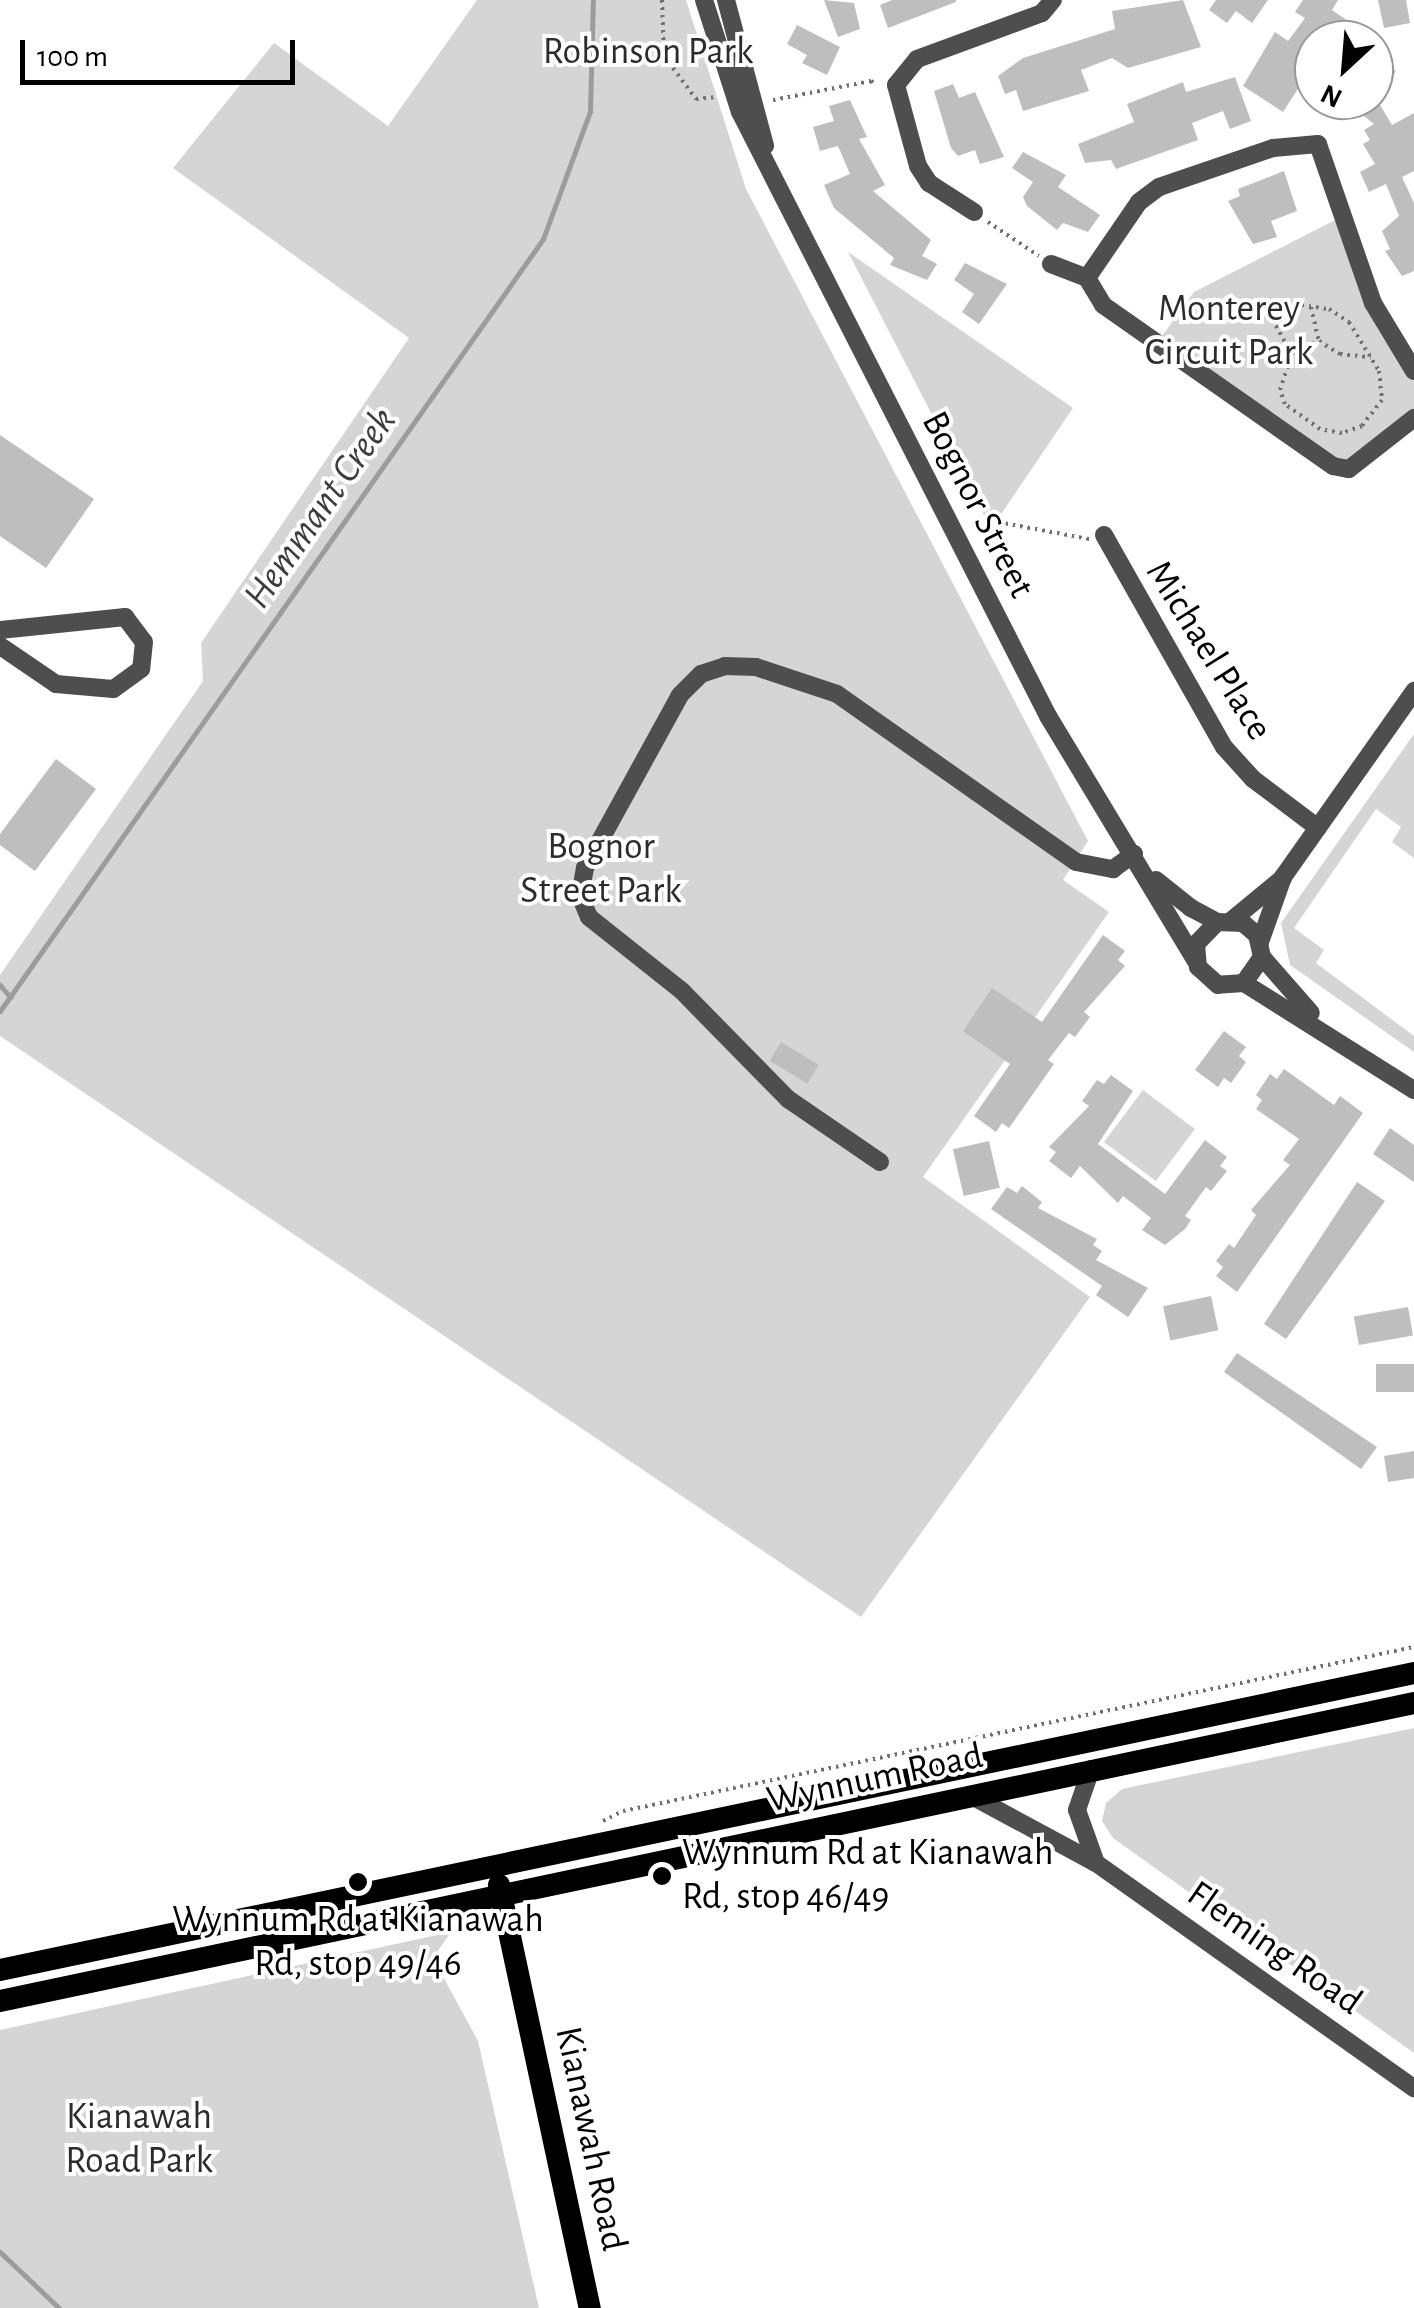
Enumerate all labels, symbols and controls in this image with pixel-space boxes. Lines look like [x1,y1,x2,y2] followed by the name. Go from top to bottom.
[25,20,300,82] scale bar
[1294,20,1394,120] north arrow
[543,30,753,76] park label: Robinson Park
[37,42,108,72] text: 100 m
[1317,78,1347,112] text: N
[1145,287,1313,376] park label: Monterey Circuit Park
[233,398,407,618] water label: Hemmant Creek
[911,404,1043,606] street label: Bognor Street
[1135,553,1281,749] street label: Michael Place
[520,825,682,914] park label: Bognor Street Park
[763,1734,987,1824] street label: Wynnum Road
[682,1831,1054,1920] place label: Wynnum Rd at Kianawah Rd, stop 46/49
[651,1865,673,1887] marker: Wynnum Rd at Kianawah Rd, stop 46/49
[347,1871,369,1893] marker: Wynnum Rd at Kianawah Rd, stop 49/46
[1178,1872,1370,2026] street label: Fleming Road
[172,1898,544,1988] place label: Wynnum Rd at Kianawah Rd, stop 49/46
[544,2023,636,2255] street label: Kianawah Road
[65,2095,213,2184] park label: Kianawah Road Park

